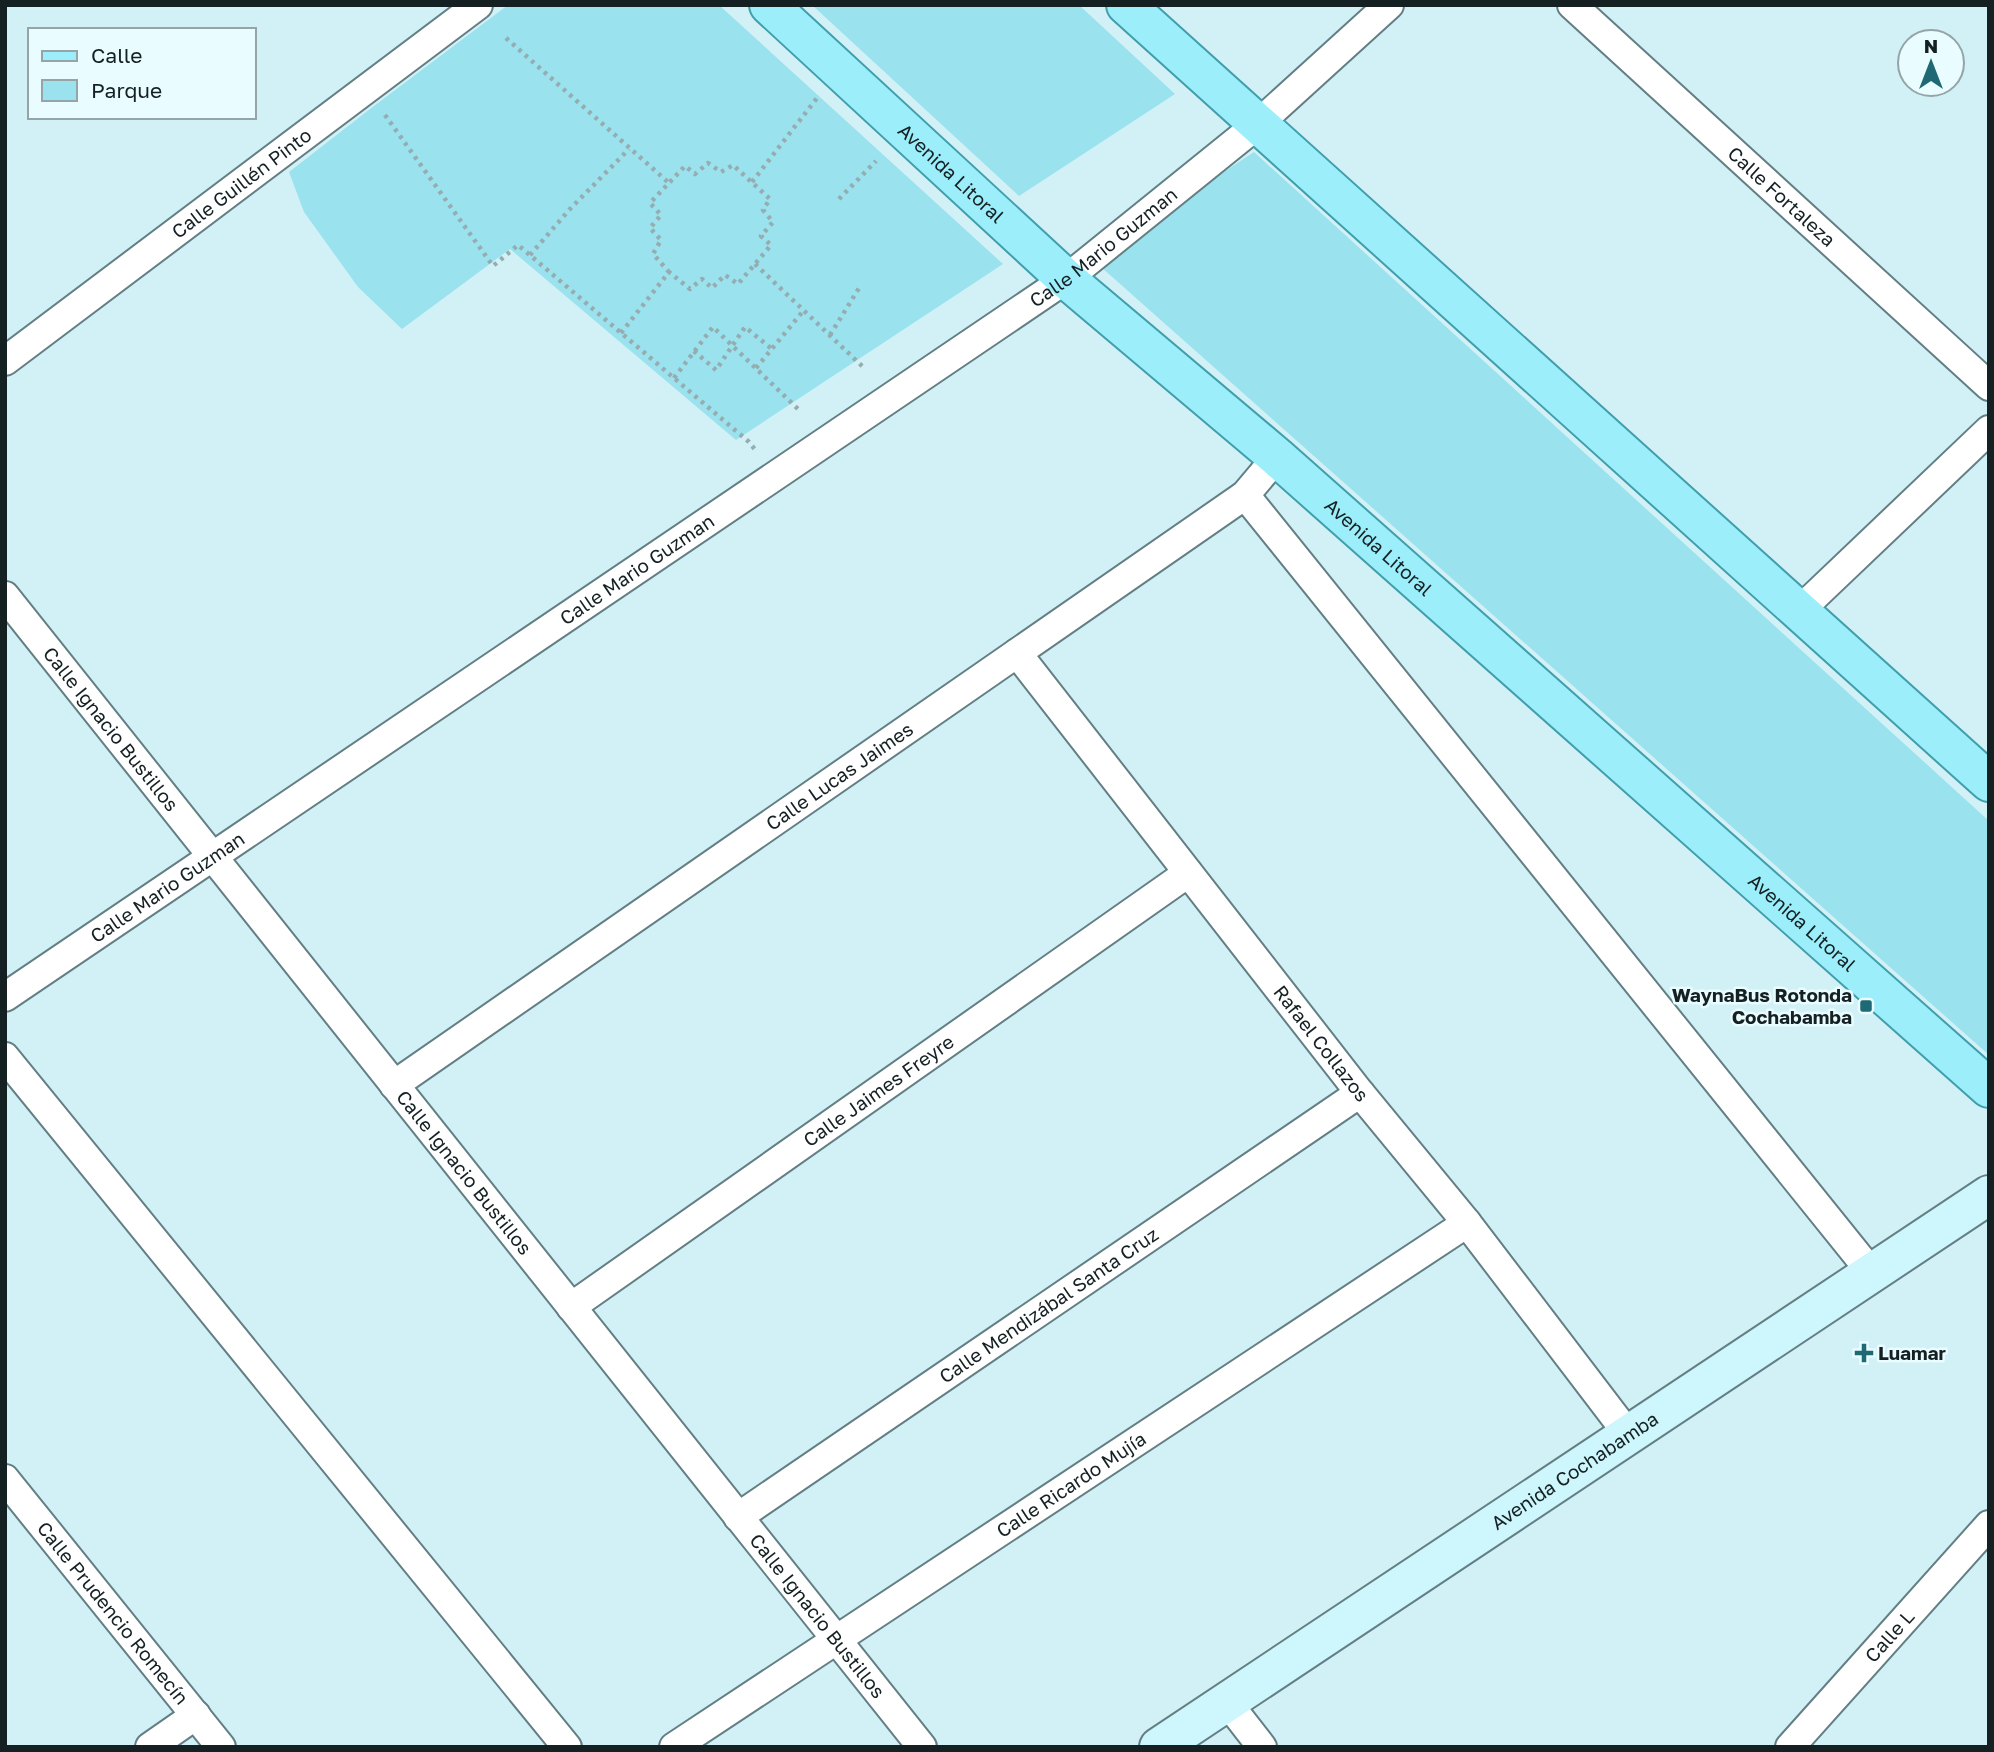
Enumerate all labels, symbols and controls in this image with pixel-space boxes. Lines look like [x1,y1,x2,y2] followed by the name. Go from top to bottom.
[28,28,256,119] legend
[1896,28,1966,98] north arrow
[1924,34,1938,57] text: N
[91,42,143,68] text: Calle
[91,77,162,103] text: Parque
[894,118,1009,227] street label: Avenida Litoral
[167,123,316,243] street label: Calle Guillén Pinto
[1723,141,1841,251] street label: Calle Fortaleza
[1025,182,1181,311] street label: Calle Mario Guzman
[1321,493,1437,600] street label: Avenida Litoral
[555,509,718,629] street label: Calle Mario Guzman
[39,642,184,815] street label: Calle Ignacio Bustillos
[761,717,917,835] street label: Calle Lucas Jaimes
[86,826,248,947] street label: Calle Mario Guzman
[1744,868,1861,976] street label: Avenida Litoral
[1269,980,1374,1106] street label: Rafael Collazos
[1672,983,1852,1028] place label: WaynaBus Rotonda Cochabamba
[1858,998,1874,1014] marker: WaynaBus Rotonda Cochabamba
[799,1029,958,1151] street label: Calle Jaimes Freyre
[392,1085,537,1259] street label: Calle Ignacio Bustillos
[934,1222,1162,1388] street label: Calle Mendizábal Santa Cruz
[1878,1341,1947,1364] place label: Luamar
[1856,1345,1872,1361] marker: Luamar
[1486,1406,1662,1534] street label: Avenida Cochabamba
[992,1426,1150,1542] street label: Calle Ricardo Mujía
[33,1517,194,1709] street label: Calle Prudencio Romecín
[745,1529,890,1702] street label: Calle Ignacio Bustillos
[1860,1605,1919,1667] street label: Calle L

